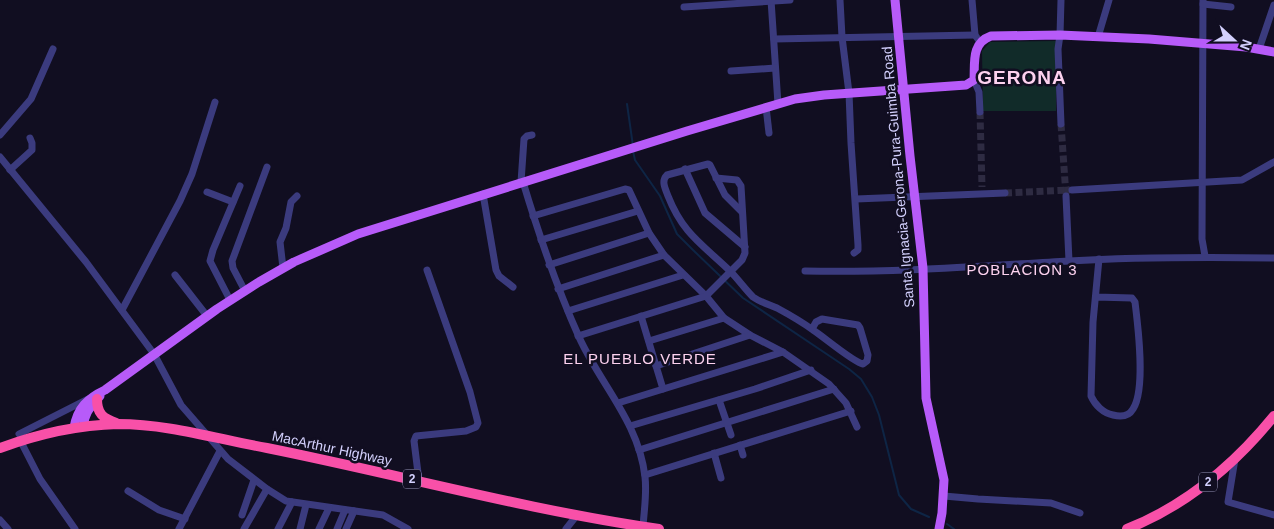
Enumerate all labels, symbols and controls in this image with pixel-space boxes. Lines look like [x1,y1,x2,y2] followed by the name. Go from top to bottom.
[1209,15,1259,65] north arrow
[1237,37,1255,52] text: N
[879,46,917,308] street label: Santa Ignacia-Gerona-Pura-Guimba Road
[977,67,1067,88] district label: GERONA
[966,261,1078,278] district label: POBLACION 3
[563,350,717,367] district label: EL PUEBLO VERDE
[271,427,393,469] street label: MacArthur Highway
[403,469,421,488] road number: 2
[1199,472,1217,492] road number: 2

